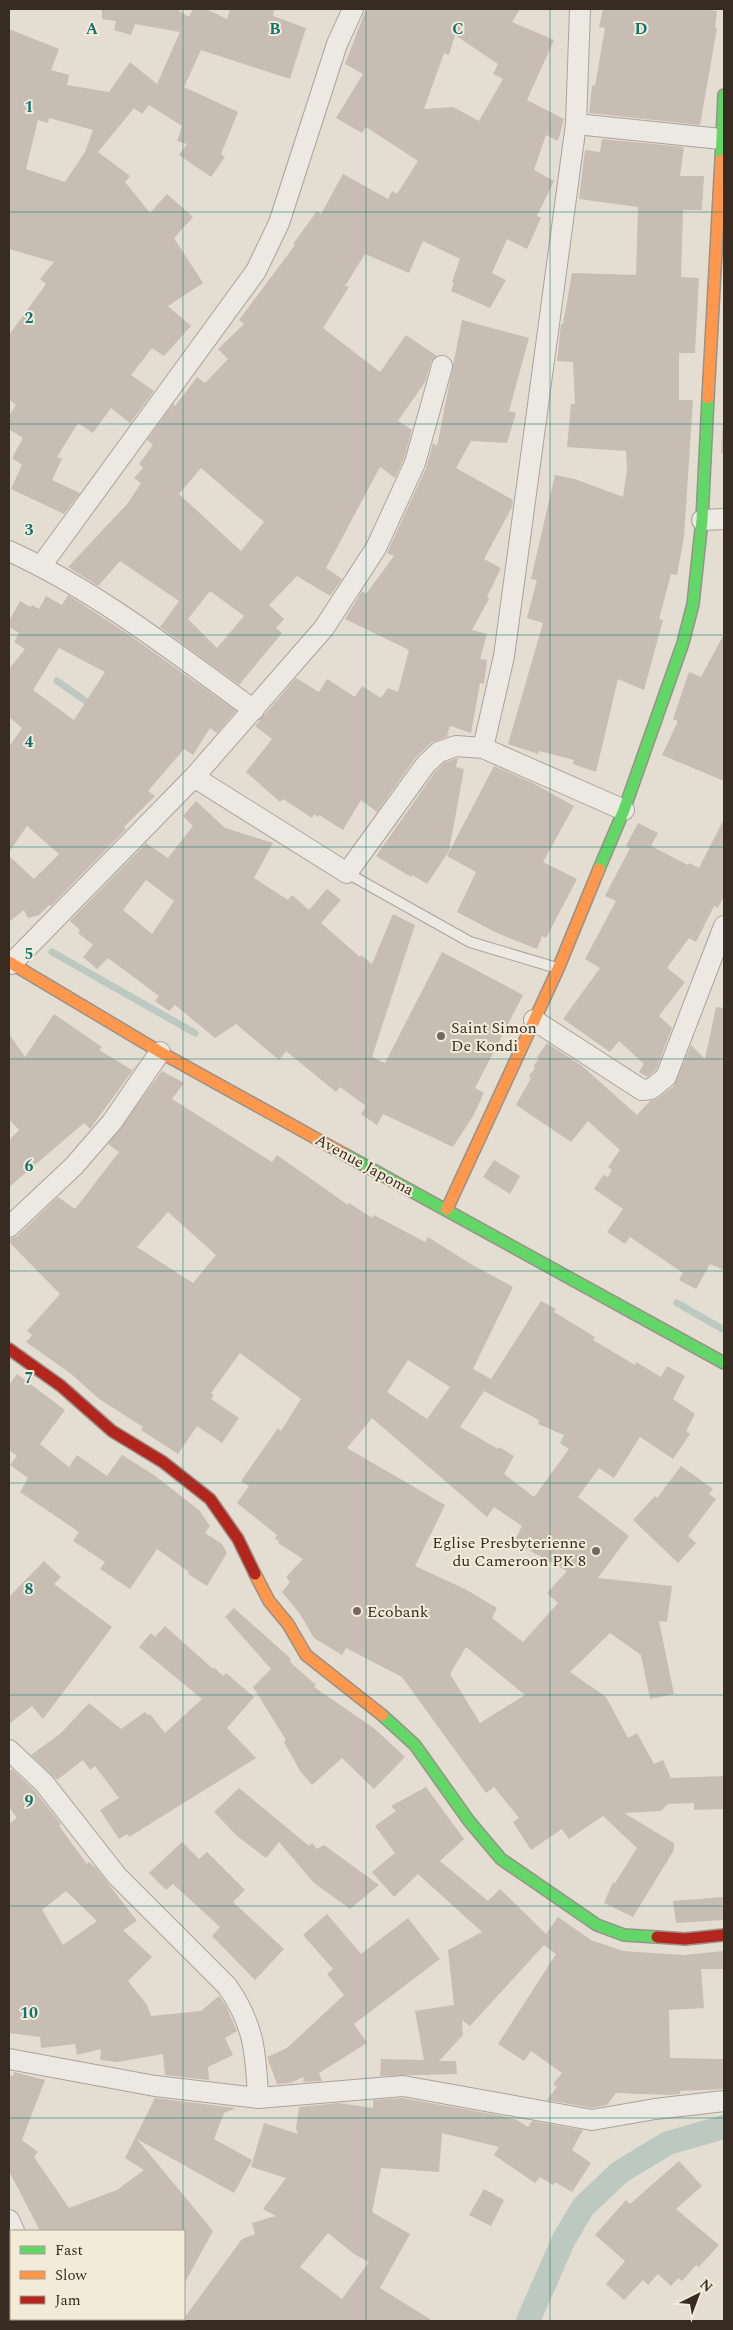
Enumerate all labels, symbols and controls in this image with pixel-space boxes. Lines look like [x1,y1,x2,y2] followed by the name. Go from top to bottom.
[86,17,99,41] text: A
[269,17,281,41] text: B
[452,17,464,41] text: C
[635,17,648,41] text: D
[25,95,33,119] text: 1
[25,306,34,330] text: 2
[25,518,34,542] text: 3
[25,730,34,754] text: 4
[25,942,33,966] text: 5
[451,1016,537,1058] place label: Saint Simon De Kondi
[435,1030,447,1042] marker: Saint Simon De Kondi
[311,1128,418,1202] street label: Avenue Japoma
[25,1154,34,1178] text: 6
[25,1366,34,1390] text: 7
[432,1531,586,1573] place label: Eglise Presbyterienne du Cameroon PK 8
[590,1545,602,1557] marker: Eglise Presbyterienne du Cameroon PK 8
[25,1577,34,1601] text: 8
[367,1600,429,1624] place label: Ecobank
[351,1605,363,1617] marker: Ecobank
[25,1789,34,1813] text: 9
[20,2001,38,2025] text: 10
[10,2230,185,2320] legend
[55,2239,83,2262] text: Fast
[55,2264,87,2287] text: Slow
[673,2270,723,2320] north arrow
[695,2274,718,2297] text: N
[55,2289,81,2312] text: Jam

